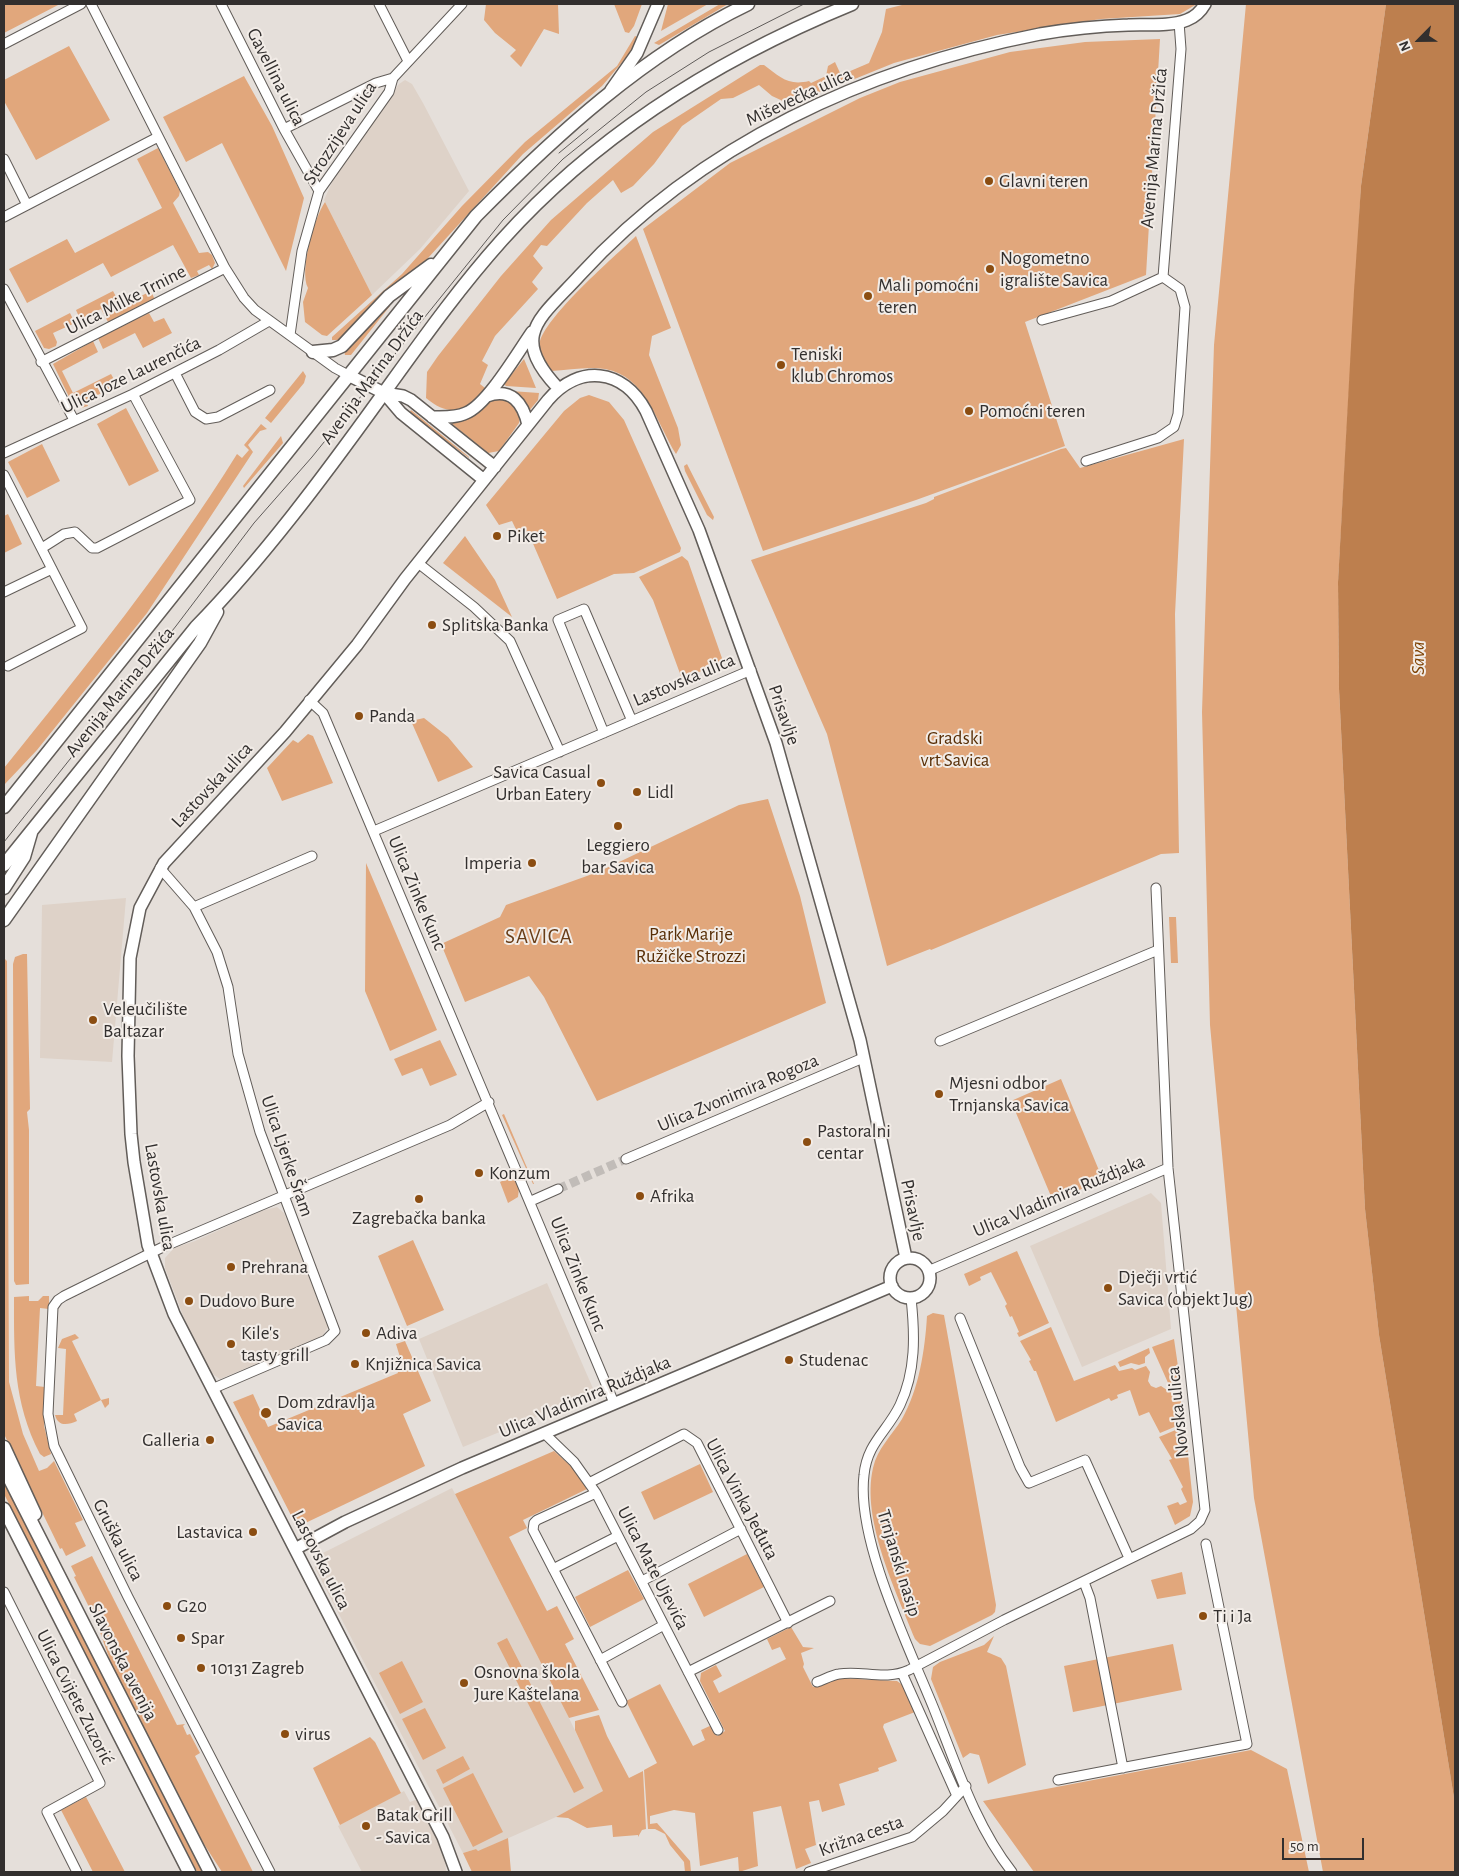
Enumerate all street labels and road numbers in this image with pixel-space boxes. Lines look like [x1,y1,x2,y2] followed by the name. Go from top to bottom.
[242,24,310,130] street label: Gavellina ulica
[742,63,856,131] street label: Miševečka ulica
[1136,67,1172,229] street label: Avenija Marina Držića
[298,77,382,189] street label: Strozzijeva ulica
[62,260,190,340] street label: Ulica Milke Trnine
[315,305,429,449] street label: Avenija Marina Držića
[57,331,205,419] street label: Ulica Joze Laurenčića
[60,622,180,762] street label: Avenija Marina Držića
[630,648,738,712] street label: Lastovska ulica
[763,682,805,748] street label: Prisavlje
[167,737,257,833] street label: Lastovska ulica
[383,833,451,953] street label: Ulica Zinke Kunc
[654,1049,822,1137] street label: Ulica Zvonimira Rogoza
[256,1092,318,1220] street label: Ulica Ljerke Šram
[139,1141,181,1253] street label: Lastovska ulica
[970,1149,1148,1243] street label: Ulica Vladimira Ruždjaka
[895,1177,931,1243] street label: Prisavlje
[545,1213,611,1335] street label: Ulica Zinke Kunc
[496,1350,674,1444] street label: Ulica Vladimira Ruždjaka
[1162,1365,1194,1459] street label: Novska ulica
[700,1434,784,1564] street label: Ulica Vinka Jeđuta
[88,1495,148,1585] street label: Gruška ulica
[612,1502,694,1634] street label: Ulica Mate Ujevića
[286,1506,356,1614] street label: Lastovska ulica
[872,1507,926,1619] street label: Trnjanski nasip
[84,1599,162,1725] street label: Slavonska avenija
[31,1626,119,1768] street label: Ulica Cvijete Zuzorić
[816,1810,906,1862] street label: Križna cesta

